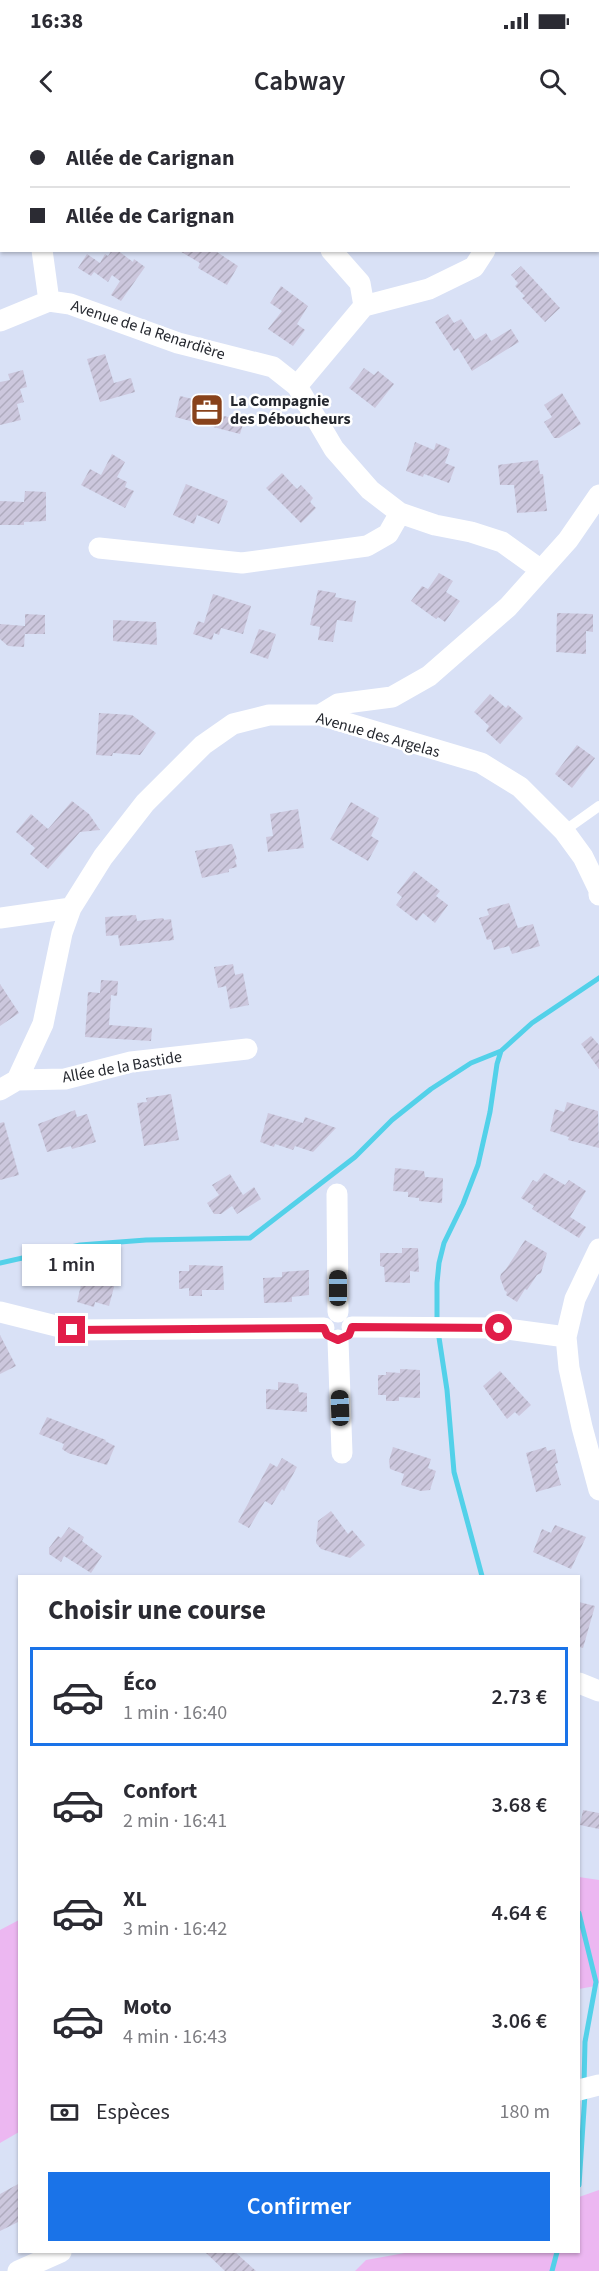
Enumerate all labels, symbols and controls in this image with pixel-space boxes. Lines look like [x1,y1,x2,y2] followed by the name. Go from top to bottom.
[30,5,83,37] text: 16:38
[254,62,345,101] text: Cabway
[30,65,63,98] icon: back
[536,65,569,98] icon: search
[66,142,235,174] text: Allée de Carignan
[66,200,235,232] text: Allée de Carignan
[68,295,228,365] street label: Avenue de la Renardière
[230,390,351,430] place label: La Compagnie des Déboucheurs
[189,392,225,428] office icon: La Compagnie des Déboucheurs
[313,707,443,763] street label: Avenue des Argelas
[60,1046,184,1088] street label: Allée de la Bastide
[22,1243,122,1285] callout: 1 min
[48,1251,95,1279] text: 1 min
[329,1270,347,1306] car
[485,1314,512,1341] route start
[58,1316,85,1343] route end
[330,1390,350,1426] car
[48,1591,266,1630] text: Choisir une course
[123,1667,157,1699] text: Éco
[51,1670,105,1724] icon: car
[491,1681,547,1713] text: 2.73 €
[123,1699,227,1727] text: 1 min · 16:40
[123,1775,197,1807] text: Confort
[51,1778,105,1832] icon: car
[491,1789,547,1821] text: 3.68 €
[123,1807,227,1835] text: 2 min · 16:41
[123,1883,147,1915] text: XL
[51,1886,105,1940] icon: car
[491,1897,547,1929] text: 4.64 €
[123,1915,227,1943] text: 3 min · 16:42
[123,1991,172,2023] text: Moto
[51,1994,105,2048] icon: car
[491,2005,547,2037] text: 3.06 €
[123,2023,227,2051] text: 4 min · 16:43
[48,2096,81,2129] icon: cash
[96,2096,170,2128] text: Espèces
[500,2098,550,2126] text: 180 m
[48,2172,550,2241] button: Confirmer

